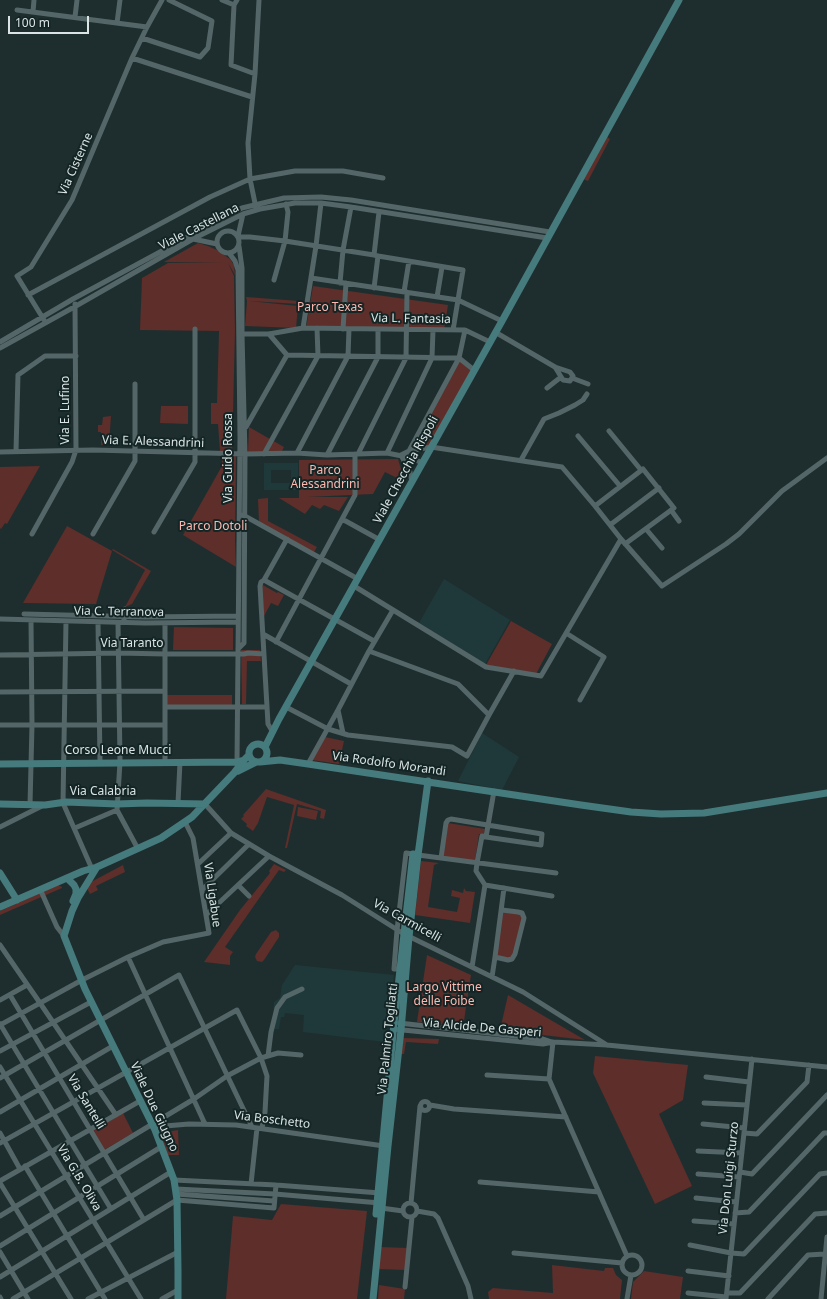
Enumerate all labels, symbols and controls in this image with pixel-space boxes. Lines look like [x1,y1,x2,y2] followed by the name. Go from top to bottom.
[10,8,91,34] scale bar
[15,14,50,31] text: 100 m
[56,131,96,197] street label: Via Cisterne
[156,201,242,253] street label: Viale Castellana
[297,301,363,315] park label: Parco Texas
[371,311,451,327] street label: Via L. Fantasia
[59,376,73,444] street label: Via E. Lufino
[222,413,236,503] street label: Via Guido Rossa
[370,414,442,526] street label: Viale Checchia Rispoli
[102,433,204,451] street label: Via E. Alessandrini
[290,464,360,492] park label: Parco Alessandrini
[179,520,247,534] park label: Parco Dotoli
[74,604,164,620] street label: Via C. Terranova
[100,637,164,651] street label: Via Taranto
[65,744,171,758] street label: Corso Leone Mucci
[331,749,447,779] street label: Via Rodolfo Morandi
[70,785,136,799] street label: Via Calabria
[200,862,224,928] street label: Via Ligabue
[370,896,444,946] street label: Via Carmicelli
[406,981,482,1009] park label: Largo Vittime delle Foibe
[375,983,401,1095] street label: Via Palmiro Togliatti
[422,1016,542,1040] street label: Via Alcide De Gasperi
[127,1060,181,1154] street label: Viale Due Giugno
[64,1072,108,1132] street label: Via Santelli
[233,1108,311,1132] street label: Via Boschetto
[716,1121,742,1235] street label: Via Don Luigi Sturzo
[54,1142,104,1214] street label: Via G.B. Oliva

